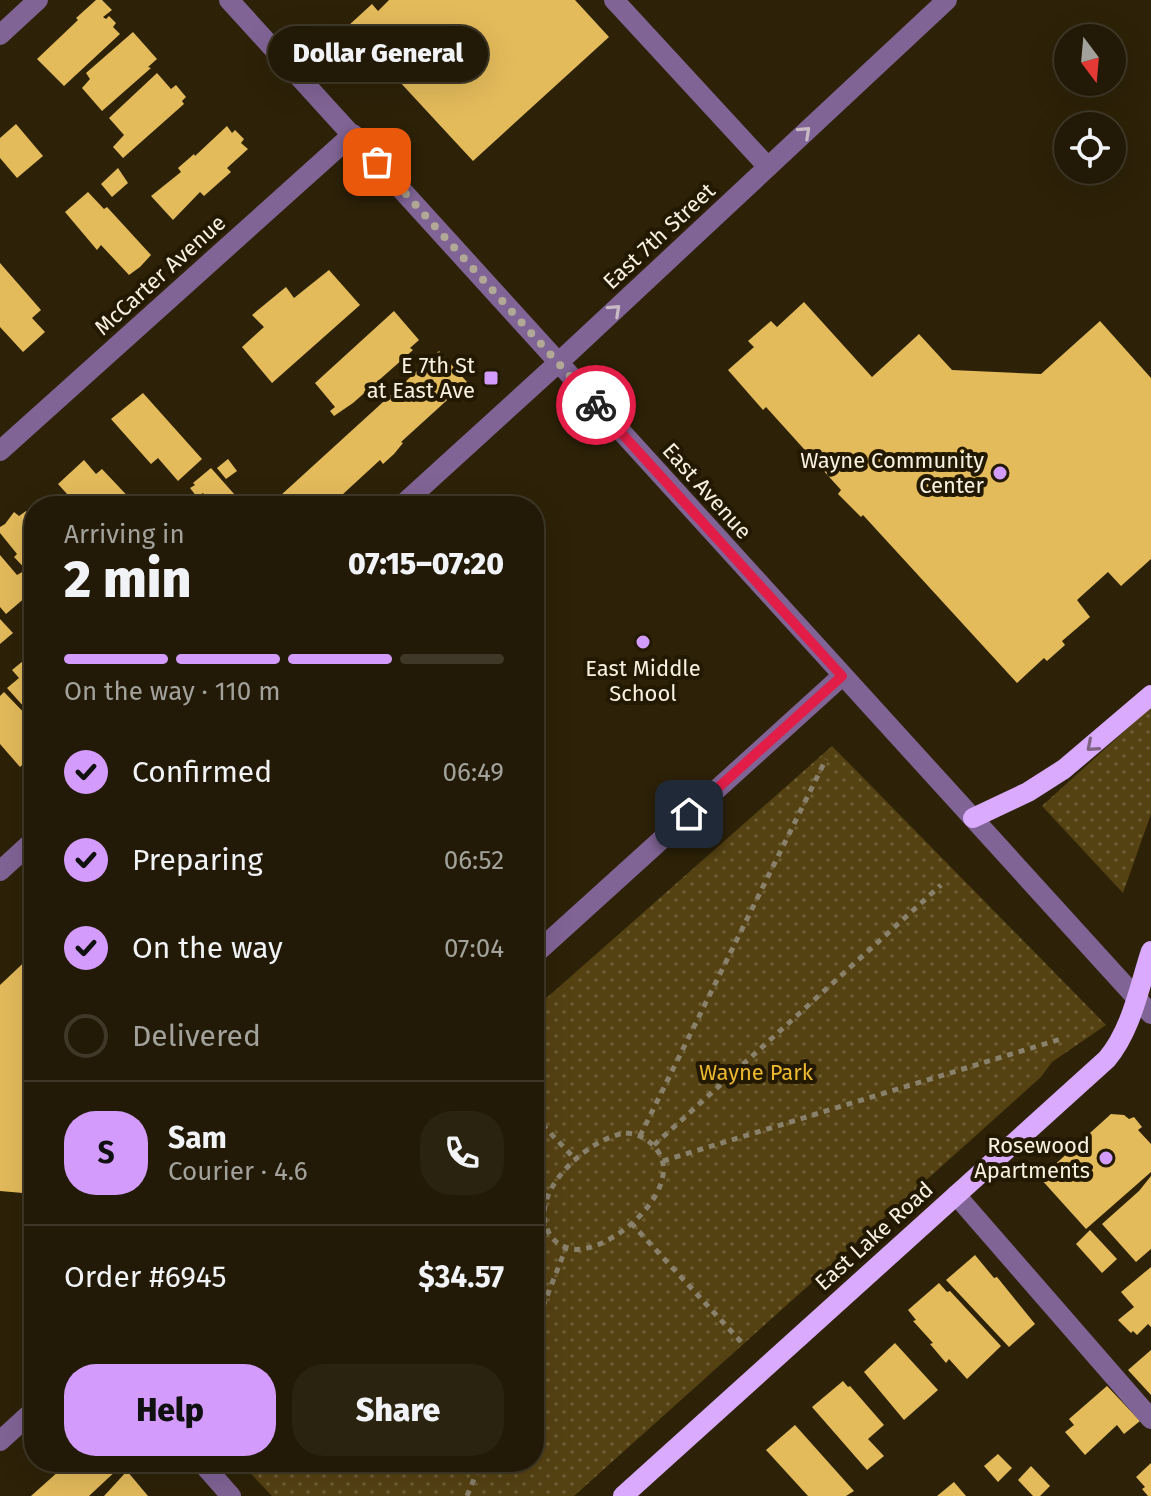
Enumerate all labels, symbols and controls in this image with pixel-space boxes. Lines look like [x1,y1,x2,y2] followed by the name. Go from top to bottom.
[1054,24,1126,96] north arrow
[1054,24,1126,184] map controls
[267,26,487,82] callout: Dollar General
[293,38,463,69] text: Dollar General
[1054,112,1126,184] button: locate
[343,128,411,196] pin
[796,128,811,142] one-way arrow
[355,140,399,184] icon: bag
[597,177,721,295] street label: East 7th Street
[89,209,231,341] street label: McCarter Avenue
[606,304,620,319] one-way arrow
[367,352,475,404] place label: E 7th St at East Ave
[556,365,636,445] courier
[482,369,500,387] marker: E 7th St at East Ave
[574,383,618,427] icon: bike
[657,437,757,545] street label: East Avenue
[800,447,985,499] place label: Wayne Community Center
[991,464,1009,482] marker: Wayne Community Center
[64,519,185,550] text: Arriving in
[348,546,504,582] text: 07:15–07:20
[64,548,191,611] text: 2 min
[634,633,652,651] marker: East Middle School
[585,655,701,707] place label: East Middle School
[64,676,281,707] text: On the way · 110 m
[1087,736,1101,751] one-way arrow
[64,750,108,794] icon: check
[132,754,272,790] text: Confirmed
[443,757,504,788] text: 06:49
[655,780,723,848] pin
[667,792,711,836] icon: home
[64,838,108,882] icon: check
[132,842,263,878] text: Preparing
[444,845,504,876] text: 06:52
[64,926,108,970] icon: check
[132,930,283,966] text: On the way
[444,933,504,964] text: 07:04
[132,1018,261,1054] text: Delivered
[699,1059,814,1086] park label: Wayne Park
[420,1111,504,1195] button: phone
[168,1120,227,1156] text: Sam
[974,1132,1090,1184] place label: Rosewood Apartments
[97,1135,115,1171] text: S
[1097,1149,1115,1167] marker: Rosewood Apartments
[168,1156,308,1187] text: Courier · 4.6
[809,1176,939,1296] street label: East Lake Road
[64,1259,226,1295] text: Order #6945
[418,1259,504,1295] text: $34.57
[64,1364,276,1456] button: Help
[292,1364,504,1456] button: Share

